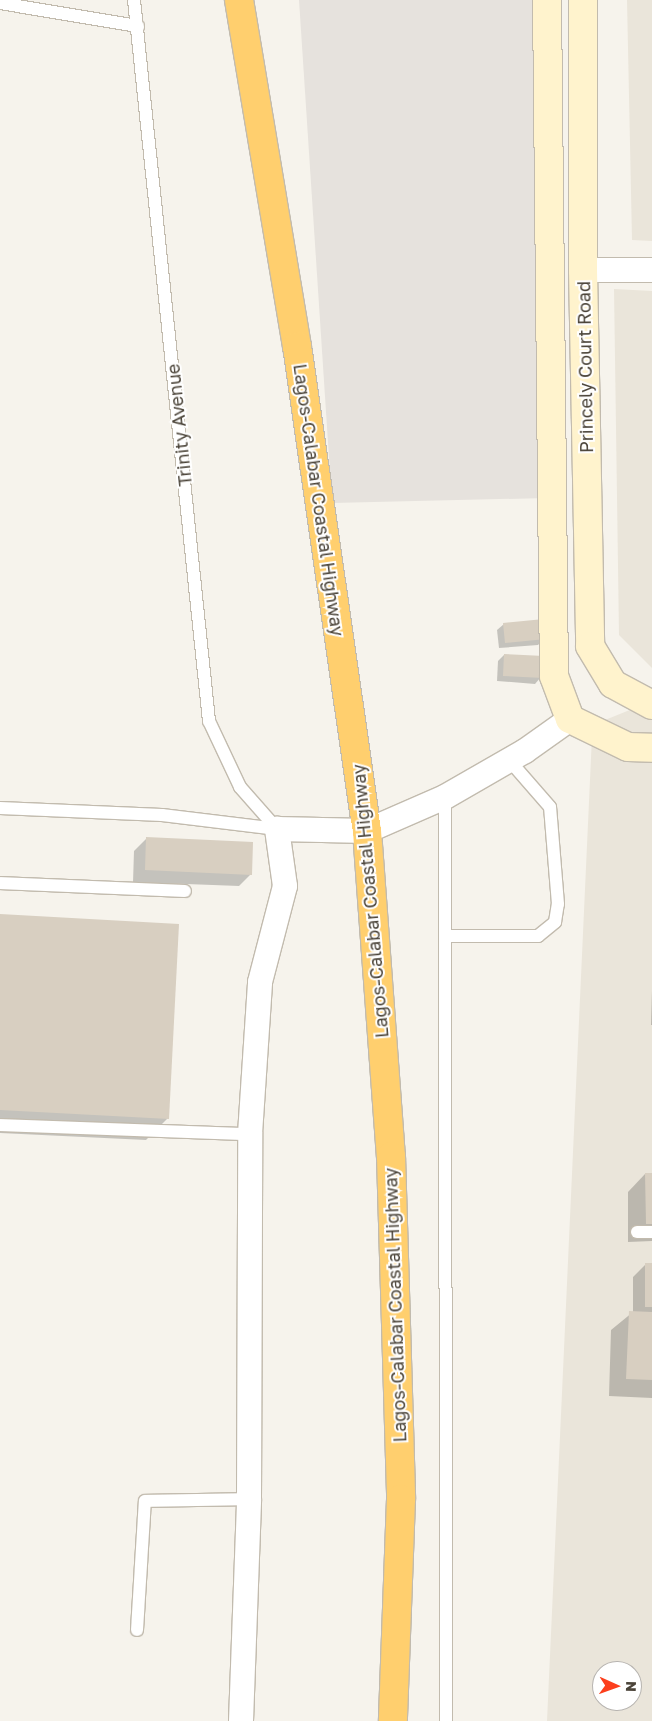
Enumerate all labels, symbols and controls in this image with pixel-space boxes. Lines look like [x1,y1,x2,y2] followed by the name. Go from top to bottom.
[573,281,597,453] street label: Princely Court Road
[289,362,349,638] street label: Lagos-Calabar Coastal Highway
[162,363,196,487] street label: Trinity Avenue
[347,763,393,1039] street label: Lagos-Calabar Coastal Highway
[379,1167,411,1443] street label: Lagos-Calabar Coastal Highway
[592,1661,642,1711] north arrow
[623,1681,640,1692] text: N

